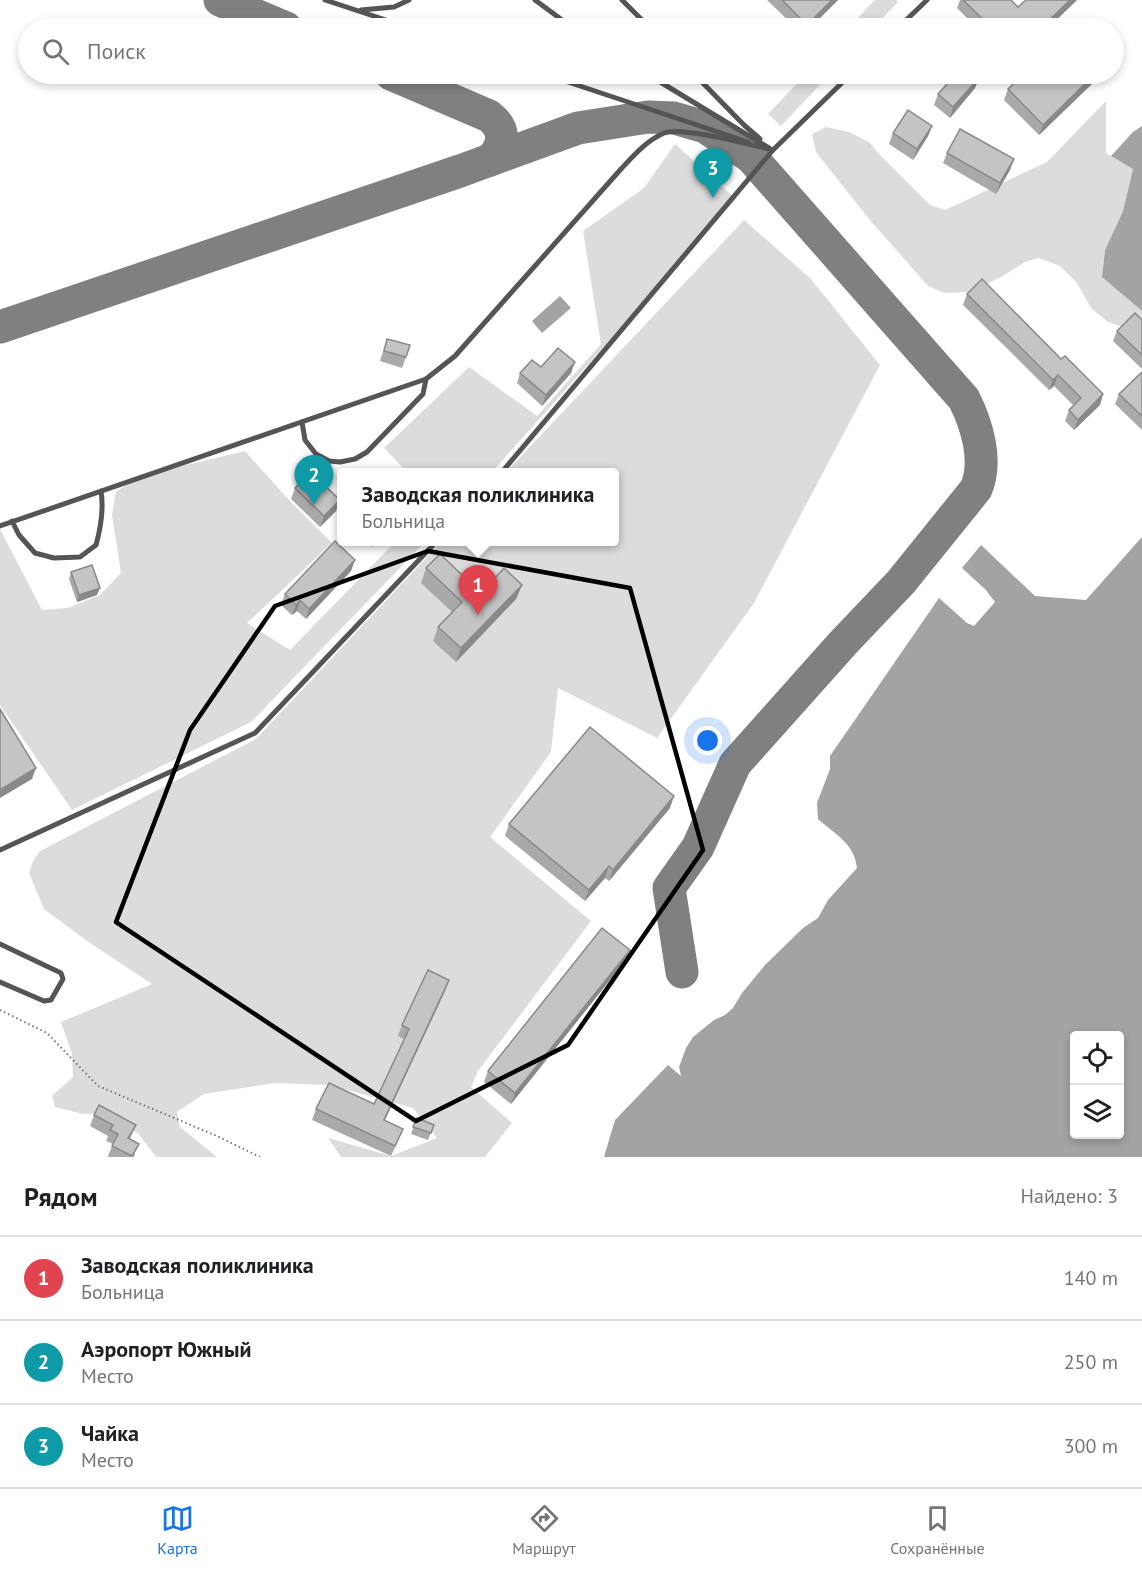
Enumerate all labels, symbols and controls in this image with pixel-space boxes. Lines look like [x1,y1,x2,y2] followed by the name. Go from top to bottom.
[18,18,1124,84] search box
[39,35,72,68] icon: search
[87,37,146,65] text: Поиск
[694,148,732,198] pin: 3
[294,456,334,505] pin: 2
[337,468,619,546] popup
[362,480,594,508] text: Заводская поликлиника
[362,508,445,534] text: Больница
[458,566,498,615] pin: 1
[693,726,722,755] your location
[1070,1031,1124,1139] map controls
[1070,1031,1124,1085] button: locate
[1070,1085,1124,1139] button: layers
[24,1180,98,1213] text: Рядом
[1021,1183,1118,1209] text: Найдено: 3
[81,1251,314,1279] text: Заводская поликлиника
[38,1265,49,1291] text: 1
[1064,1265,1118,1291] text: 140 m
[81,1279,165,1305] text: Больница
[81,1335,251,1363] text: Аэропорт Южный
[38,1349,49,1375] text: 2
[1064,1349,1118,1375] text: 250 m
[81,1363,134,1389] text: Место
[81,1419,139,1447] text: Чайка
[38,1433,49,1459] text: 3
[1064,1433,1118,1459] text: 300 m
[81,1447,134,1473] text: Место
[157,1502,198,1558] tab: Карта
[512,1502,576,1558] tab: Маршрут
[890,1502,985,1558] tab: Сохранённые

